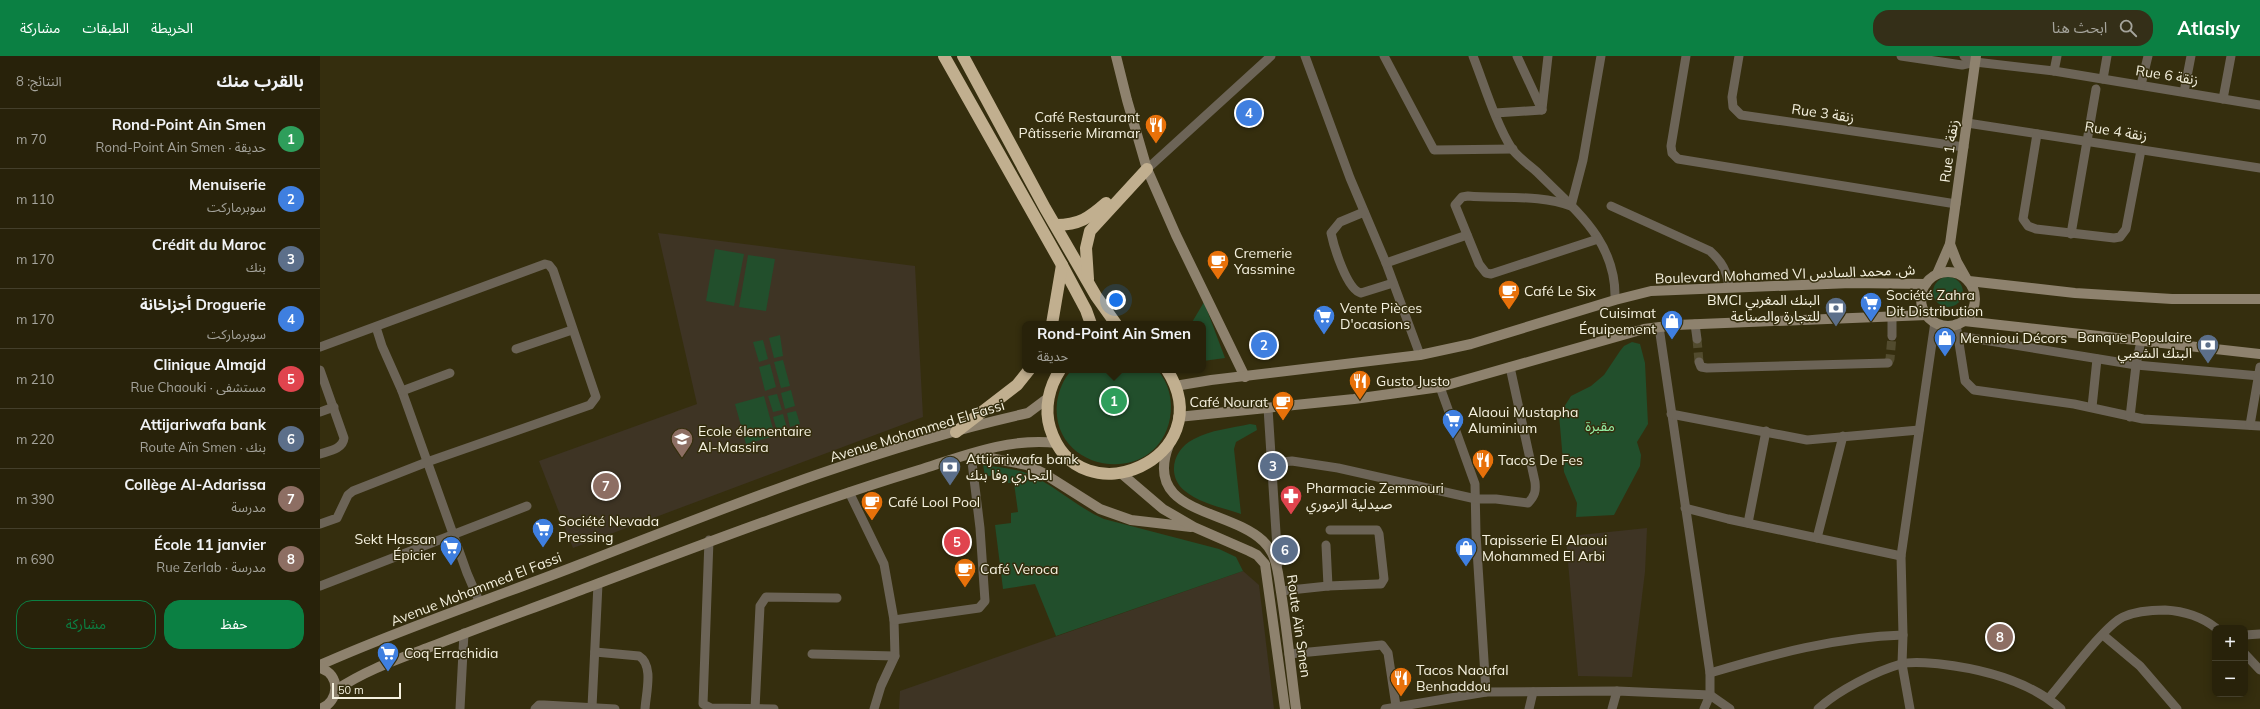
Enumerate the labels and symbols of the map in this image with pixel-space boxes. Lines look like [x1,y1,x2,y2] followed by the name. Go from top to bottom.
[2134,61,2200,89] street label: Rue 6 زنقة
[1236,98,1262,128] pin: 4
[1790,100,1856,126] street label: Rue 3 زنقة
[1019,108,1141,142] place label: Café Restaurant Pâtisserie Miramar
[1143,112,1169,145] restaurant icon: Café Restaurant Pâtisserie Miramar
[2083,117,2149,145] street label: Rue 4 زنقة
[1936,118,1962,184] street label: Rue 1 زنقة
[1233,244,1295,278] place label: Cremerie Yassmine
[1205,248,1231,281] cafe icon: Cremerie Yassmine
[1654,260,1916,288] street label: Boulevard Mohamed VI ش. محمد السادس
[1496,278,1522,311] cafe icon: Café Le Six
[1524,282,1596,300] place label: Café Le Six
[1886,286,1983,320] place label: Société Zahra Dit Distribution
[1106,290,1126,310] your location
[1858,290,1884,323] supermarket icon: Société Zahra Dit Distribution
[1707,291,1820,325] place label: BMCI البنك المغربي للتجارة والصناعة
[1823,295,1849,328] bank icon: BMCI البنك المغربي للتجارة والصناعة
[1340,299,1422,333] place label: Vente Pièces D'ocasions
[1311,303,1337,336] supermarket icon: Vente Pièces D'ocasions
[1579,304,1656,338] place label: Cuisimat Équipement
[1659,308,1685,341] shop icon: Cuisimat Équipement
[1932,325,1958,358] shop icon: Mennioui Décors
[2077,328,2192,364] place label: Banque Populaire البنك الشعبي
[1960,329,2067,347] place label: Mennioui Décors
[1251,330,1277,360] pin: 2
[2195,332,2221,365] bank icon: Banque Populaire البنك الشعبي
[1347,368,1373,401] restaurant icon: Gusto Justo
[1376,372,1450,390] place label: Gusto Justo
[1101,386,1127,416] pin: 1
[1270,389,1296,422] cafe icon: Café Nourat
[1190,393,1268,411] place label: Café Nourat
[827,396,1007,466] street label: Avenue Mohammed El Fassi
[1468,403,1578,437] place label: Alaoui Mustapha Aluminium
[1440,407,1466,440] supermarket icon: Alaoui Mustapha Aluminium
[1585,417,1615,435] park label: مقبرة
[698,422,811,456] place label: Ecole élementaire Al-Massira
[669,426,695,459] school or university icon: Ecole élementaire Al-Massira
[1470,447,1496,480] restaurant icon: Tacos De Fes
[966,450,1079,486] place label: Attijariwafa bank التجاري وفا بنك
[1260,451,1286,481] pin: 3
[1498,451,1583,469] place label: Tacos De Fes
[937,454,963,487] bank icon: Attijariwafa bank التجاري وفا بنك
[593,471,619,501] pin: 7
[1306,479,1444,515] place label: Pharmacie Zemmouri صيدلية الزموري
[1278,483,1304,516] pharmacy icon: Pharmacie Zemmouri صيدلية الزموري
[859,489,885,522] cafe icon: Café Lool Pool
[888,493,980,511] place label: Café Lool Pool
[558,512,659,546] place label: Société Nevada Pressing
[530,516,556,549] supermarket icon: Société Nevada Pressing
[944,527,970,557] pin: 5
[354,530,437,564] place label: Sekt Hassan Épicier
[1482,531,1607,565] place label: Tapisserie El Alaoui Mohammed El Arbi
[438,534,464,567] supermarket icon: Sekt Hassan Épicier
[1272,535,1298,565] pin: 6
[1453,535,1479,568] shop icon: Tapisserie El Alaoui Mohammed El Arbi
[388,548,564,630] street label: Avenue Mohammed El Fassi
[952,556,978,589] cafe icon: Café Veroca
[980,560,1058,578] place label: Café Veroca
[1283,573,1315,679] street label: Route Aïn Smen
[1987,622,2013,652] pin: 8
[375,640,401,673] supermarket icon: Coq Errachidia
[404,644,498,662] place label: Coq Errachidia
[1416,661,1509,695] place label: Tacos Naoufal Benhaddou
[1388,665,1414,698] restaurant icon: Tacos Naoufal Benhaddou
[332,681,401,700] scale bar

